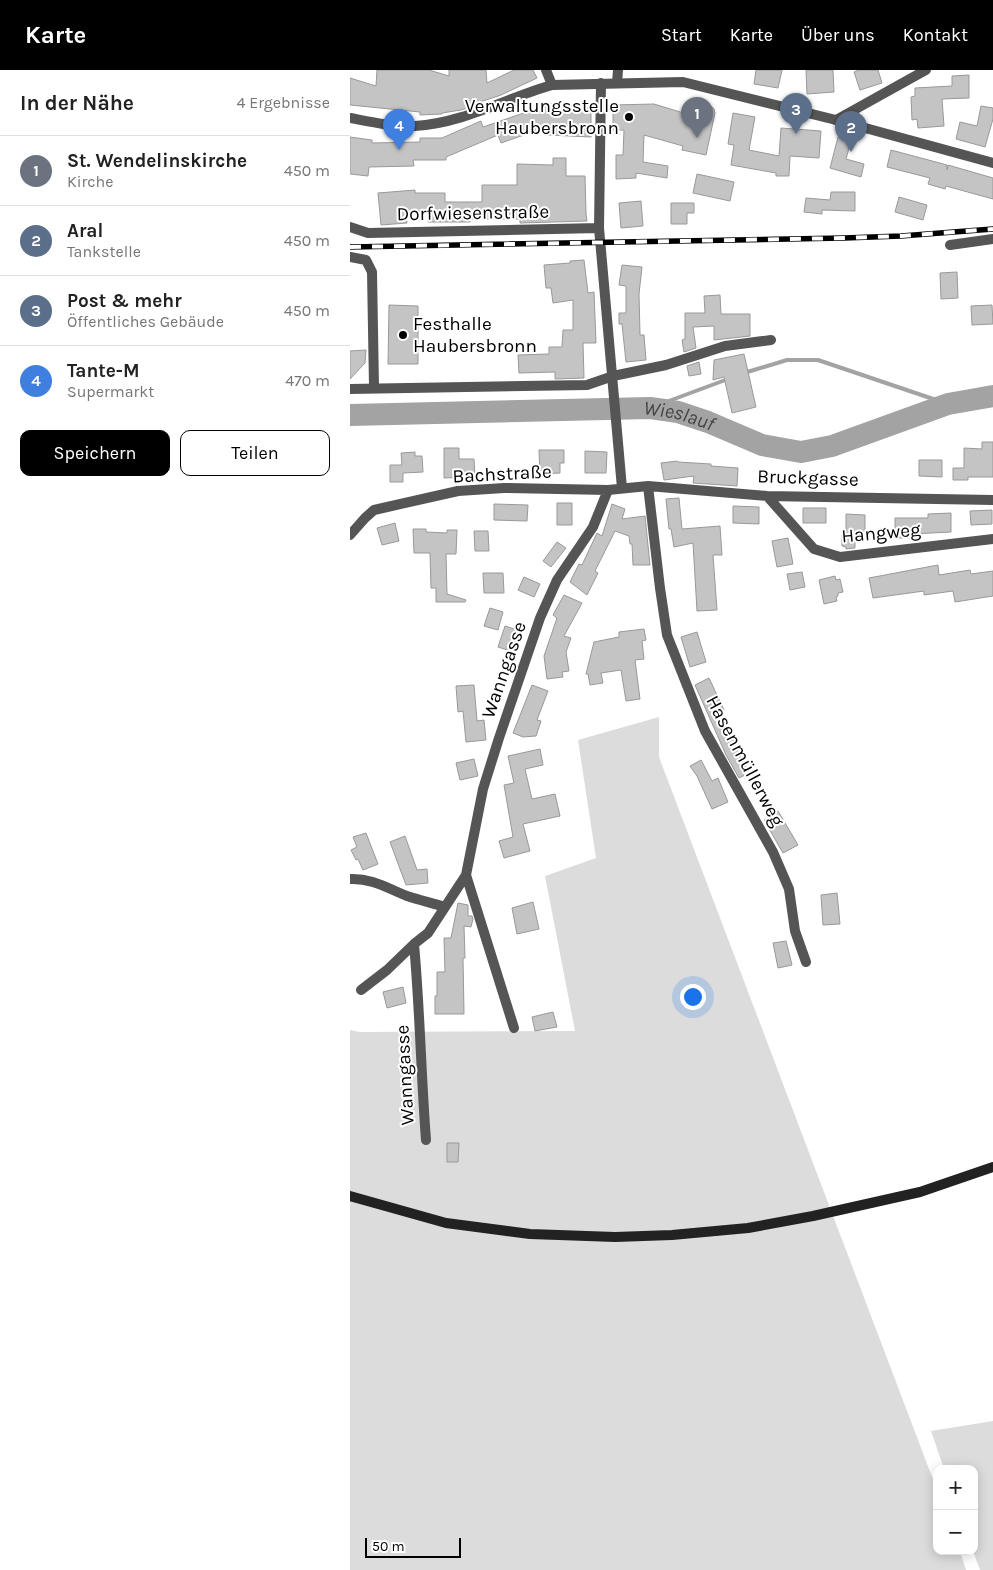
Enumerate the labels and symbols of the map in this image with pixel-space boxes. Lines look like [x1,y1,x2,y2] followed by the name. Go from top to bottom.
[780,93,812,134] pin: 3
[465,95,619,139] place label: Verwaltungsstelle Haubersbronn
[681,97,713,138] pin: 1
[383,109,415,150] pin: 4
[623,111,635,123] marker: Verwaltungsstelle Haubersbronn
[835,111,867,152] pin: 2
[397,201,549,225] street label: Dorfwiesenstraße
[413,313,537,357] place label: Festhalle Haubersbronn
[397,329,409,341] marker: Festhalle Haubersbronn
[642,396,720,436] water label: Wieslauf
[452,460,552,488] street label: Bachstraße
[757,465,859,491] street label: Bruckgasse
[840,519,922,547] street label: Hangweg
[477,619,531,721] street label: Wanngasse
[701,692,789,830] street label: Hasenmüllerweg
[680,984,706,1010] your location
[391,1024,419,1126] street label: Wanngasse
[365,1535,461,1558] scale bar

